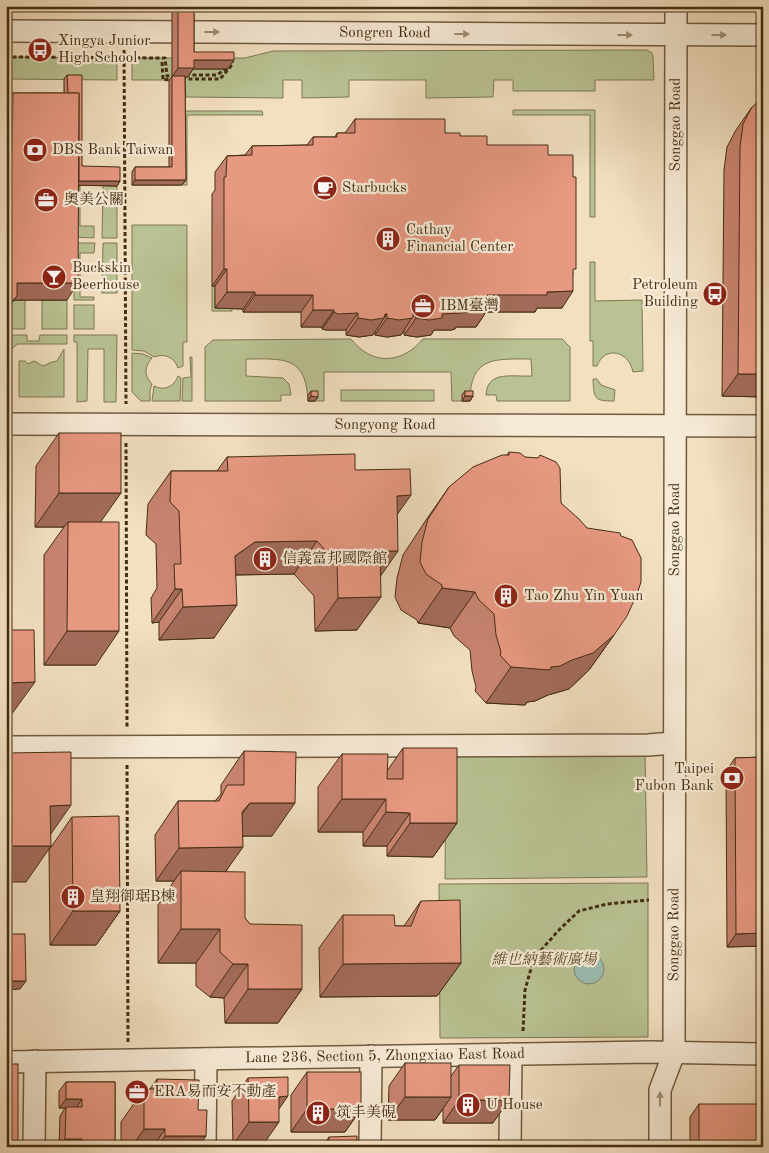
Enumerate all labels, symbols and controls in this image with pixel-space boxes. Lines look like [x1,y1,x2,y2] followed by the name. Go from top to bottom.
[339,25,431,41] street label: Songren Road
[205,28,221,36] one-way arrow
[455,30,471,38] one-way arrow
[617,31,633,39] one-way arrow
[712,31,728,39] one-way arrow
[58,34,150,66] place label: Xingya Junior High School
[27,37,53,63] bus stop icon: Xingya Junior High School
[668,78,683,171] street label: Songgao Road
[22,137,48,163] bank icon: DBS Bank Taiwan
[52,143,173,158] place label: DBS Bank Taiwan
[312,175,338,201] cafe icon: Starbucks
[342,181,407,196] place label: Starbucks
[33,187,59,213] office icon: 奧美公關
[64,191,124,208] place label: 奧美公關
[406,223,513,255] place label: Cathay Financial Center
[375,226,401,252] building icon: Cathay Financial Center
[72,261,139,293] place label: Buckskin Beerhouse
[41,264,67,290] bar icon: Buckskin Beerhouse
[632,278,698,310] place label: Petroleum Building
[702,281,728,307] bus stop icon: Petroleum Building
[410,293,436,319] office icon: IBM臺灣
[440,297,499,314] place label: IBM臺灣
[334,417,436,433] street label: Songyong Road
[667,483,683,576] street label: Songgao Road
[252,546,278,572] building icon: 信義富邦國際館
[282,550,387,567] place label: 信義富邦國際館
[493,583,519,609] building icon: Tao Zhu Yin Yuan
[524,589,643,604] place label: Tao Zhu Yin Yuan
[635,762,714,794] place label: Taipei Fubon Bank
[719,765,745,791] bank icon: Taipei Fubon Bank
[60,884,86,910] building icon: 皇翔御琚B棟
[90,888,175,905] place label: 皇翔御琚B棟
[667,888,682,981] street label: Songgao Road
[491,951,598,968] park label: 維也納藝術廣場
[245,1046,525,1066] street label: Lane 236, Section 5, Zhongxiao East Road
[124,1079,150,1105] office icon: ERA易而安不動產
[154,1083,277,1100] place label: ERA易而安不動產
[656,1090,664,1106] one-way arrow
[455,1092,481,1118] building icon: U House
[486,1098,543,1113] place label: U House
[305,1100,331,1126] building icon: 筑丰美硯
[336,1104,396,1121] place label: 筑丰美硯

